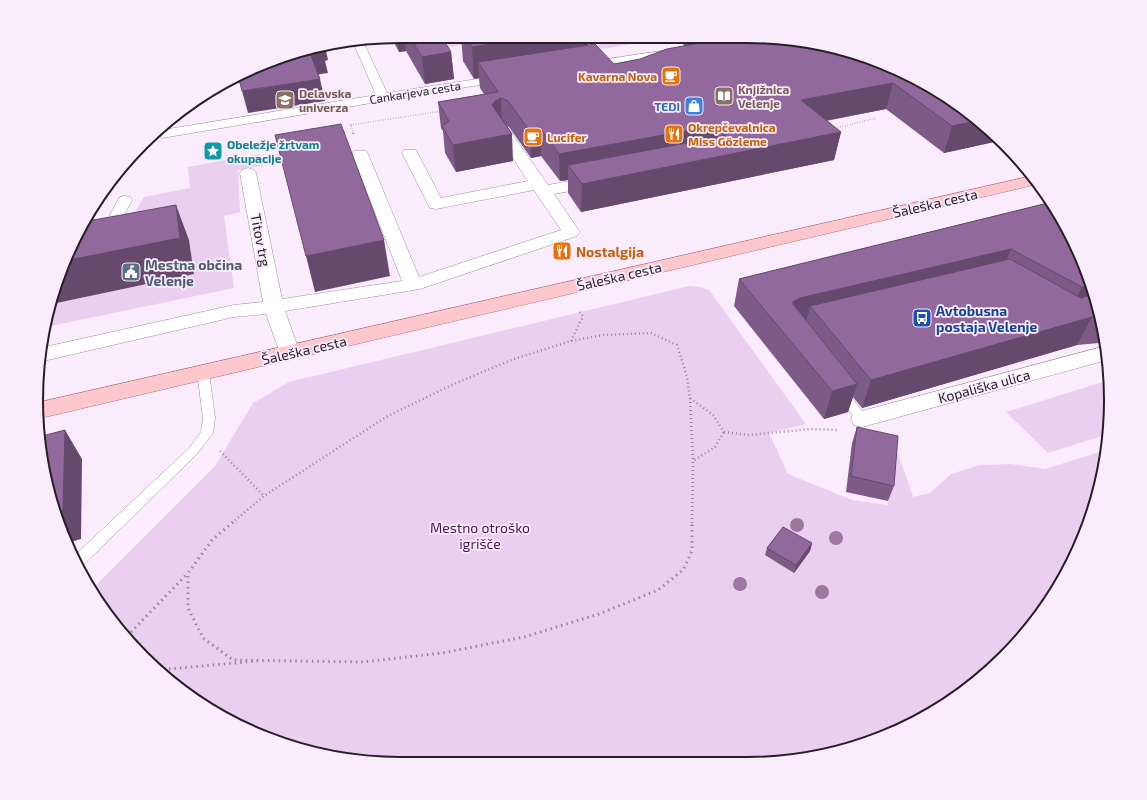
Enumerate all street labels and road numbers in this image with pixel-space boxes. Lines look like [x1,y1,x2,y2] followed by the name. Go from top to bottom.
[368,78,462,107] street label: Cankarjeva cesta
[891,185,979,221] street label: Šaleška cesta
[248,212,274,268] street label: Titov trg
[575,258,663,294] street label: Šaleška cesta
[260,332,348,368] street label: Šaleška cesta
[936,366,1032,406] street label: Kopališka ulica

